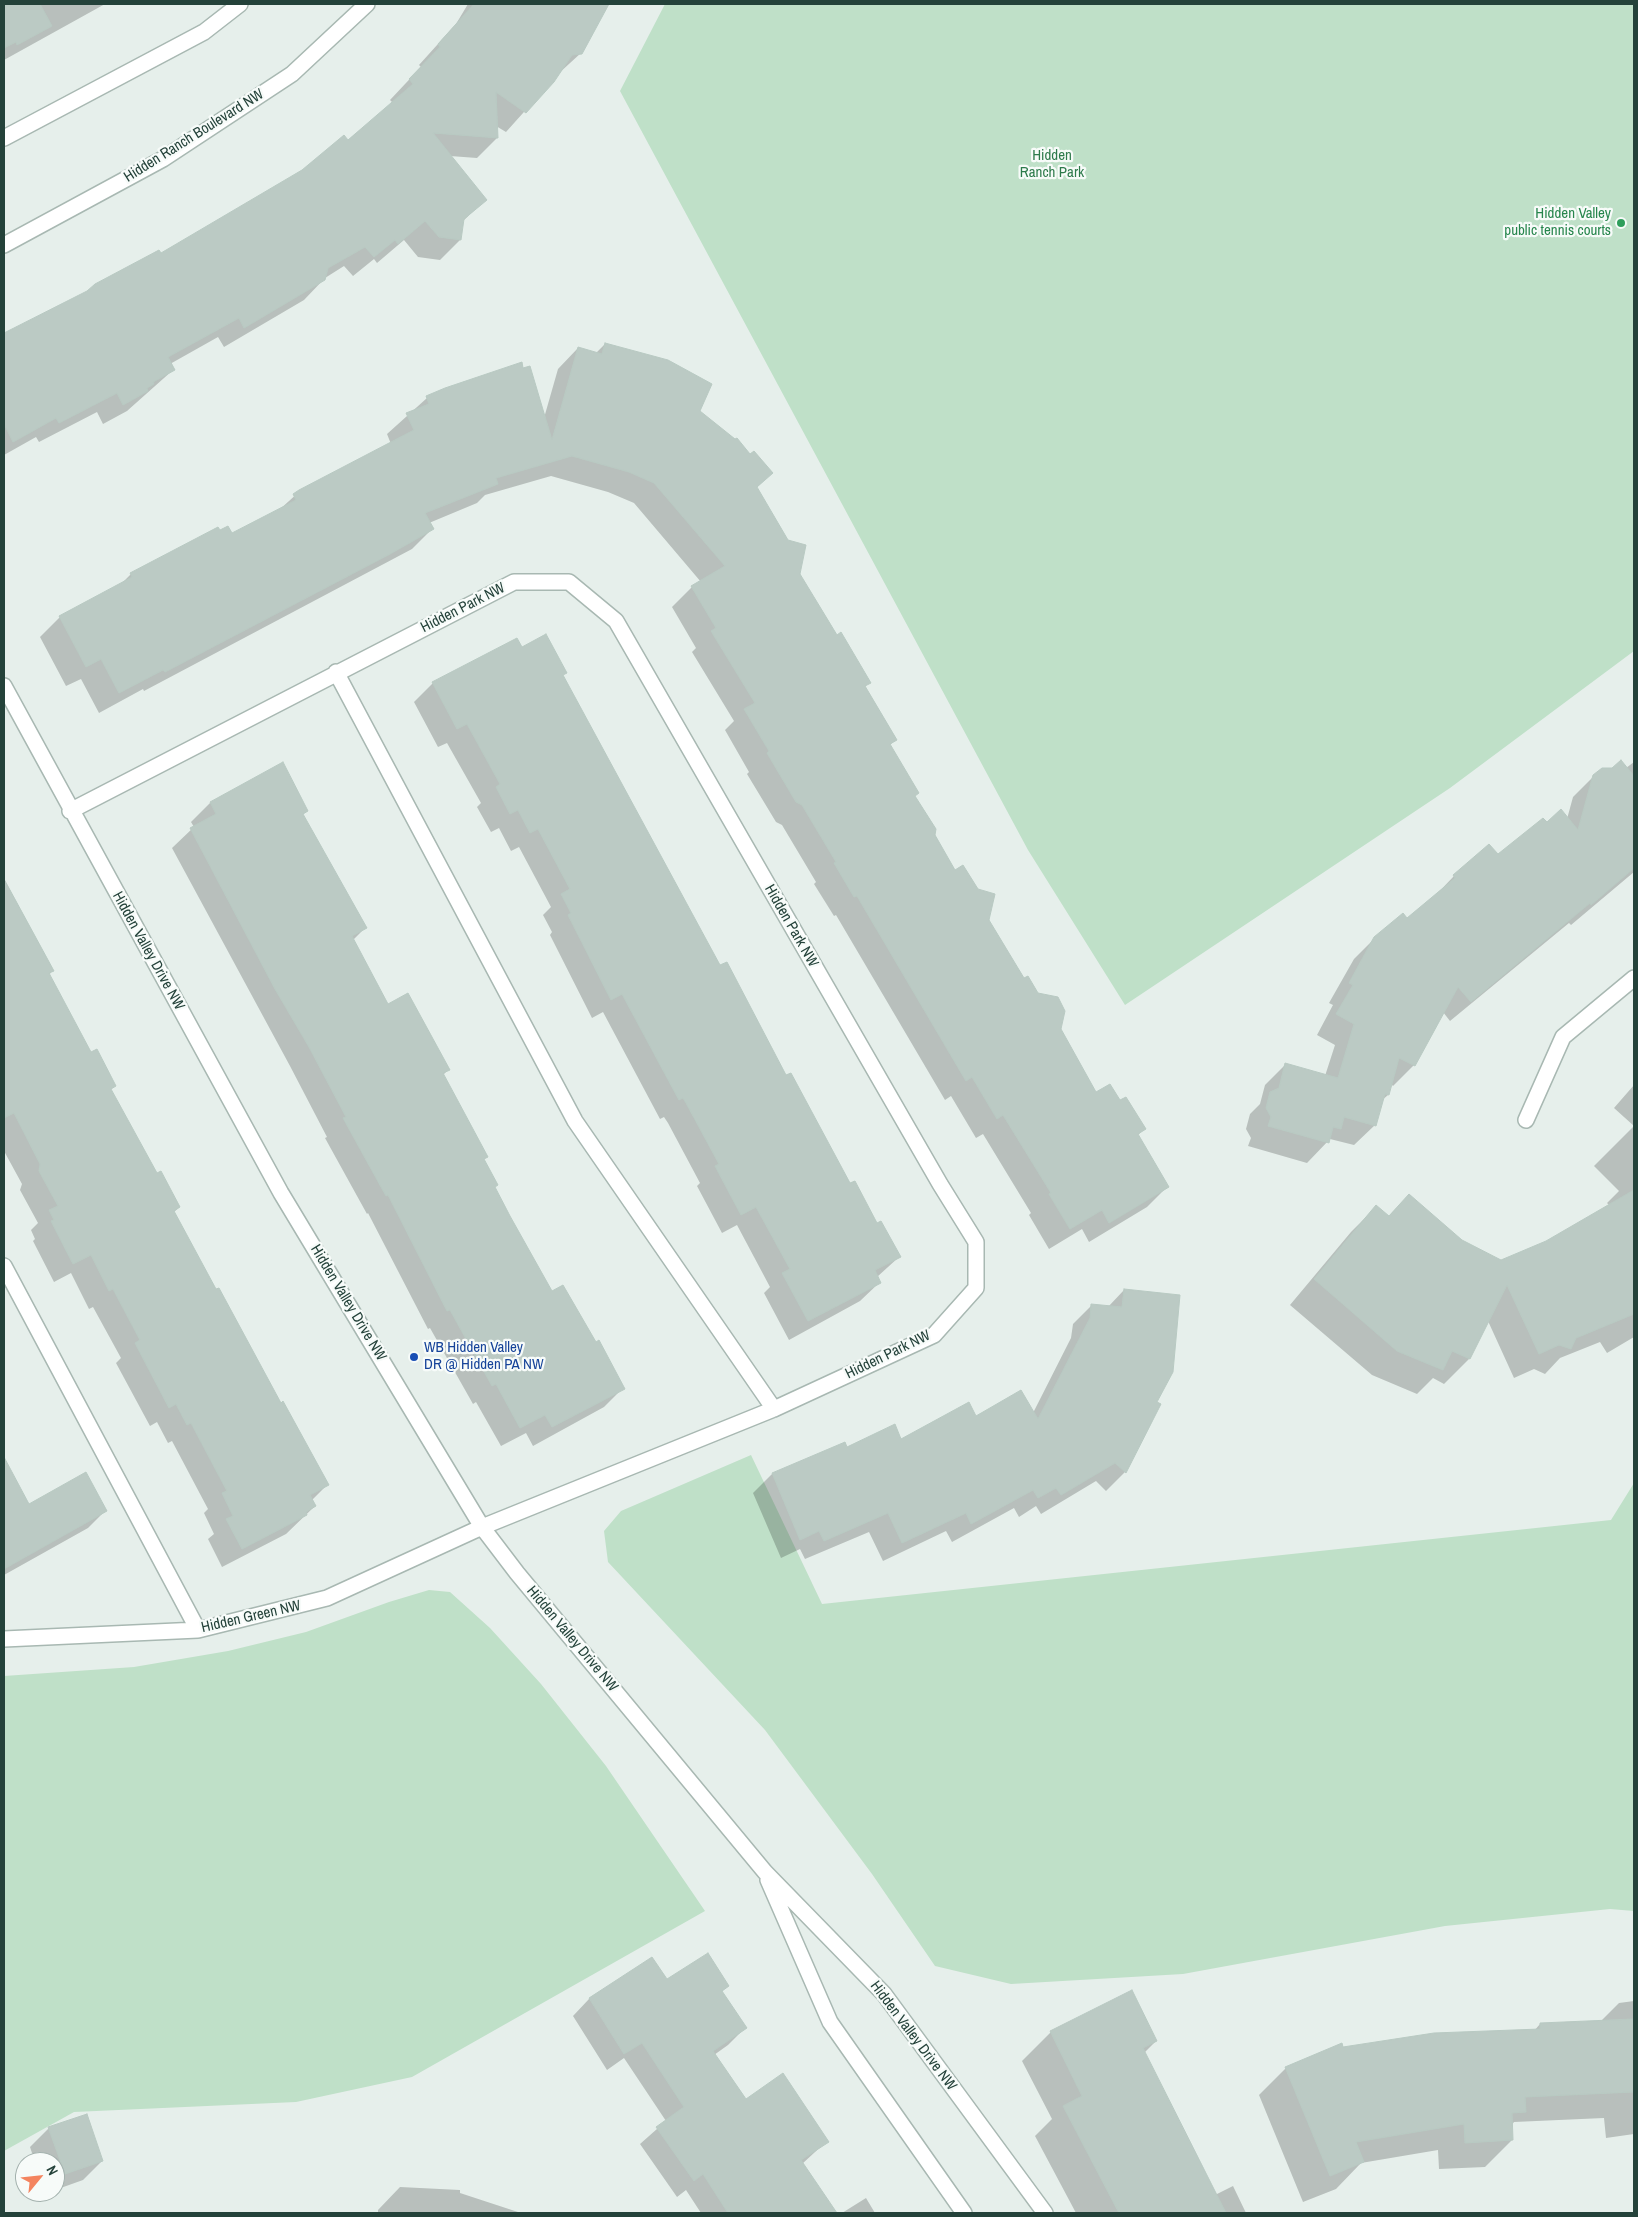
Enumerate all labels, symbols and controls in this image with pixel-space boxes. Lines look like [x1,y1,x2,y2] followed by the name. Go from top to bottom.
[121,86,267,186] street label: Hidden Ranch Boulevard NW
[1020,147,1084,182] park label: Hidden Ranch Park
[1504,205,1611,240] place label: Hidden Valley public tennis courts
[1615,217,1627,229] marker: Hidden Valley public tennis courts
[418,579,508,637] street label: Hidden Park NW
[760,882,822,970] street label: Hidden Park NW
[108,889,188,1013] street label: Hidden Valley Drive NW
[306,1242,390,1364] street label: Hidden Valley Drive NW
[843,1327,933,1383] street label: Hidden Park NW
[424,1339,544,1374] place label: WB Hidden Valley DR @ Hidden PA NW
[408,1351,420,1363] marker: WB Hidden Valley DR @ Hidden PA NW
[523,1583,621,1695] street label: Hidden Valley Drive NW
[200,1597,302,1637] street label: Hidden Green NW
[866,1978,960,2094] street label: Hidden Valley Drive NW
[15,2152,65,2202] north arrow
[42,2163,62,2178] text: N

